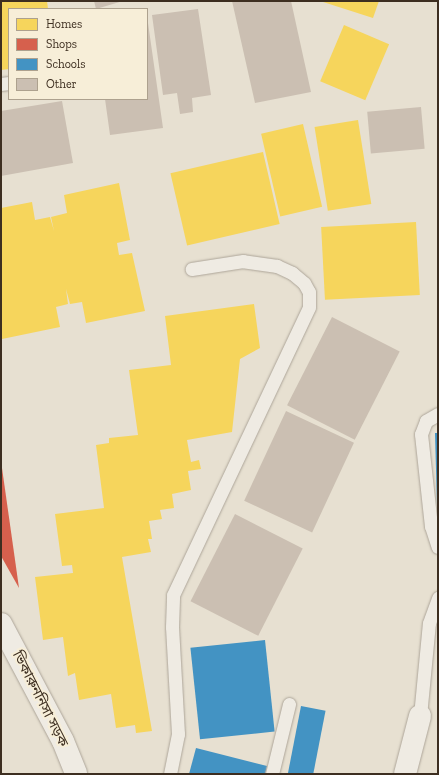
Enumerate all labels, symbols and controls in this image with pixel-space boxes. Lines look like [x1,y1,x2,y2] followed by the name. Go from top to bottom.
[8,8,148,100] legend
[46,17,82,31] text: Homes
[46,37,77,51] text: Shops
[46,57,85,71] text: Schools
[46,77,77,91] text: Other
[8,648,72,750] street label: ভিকারুননিসা সড়ক

